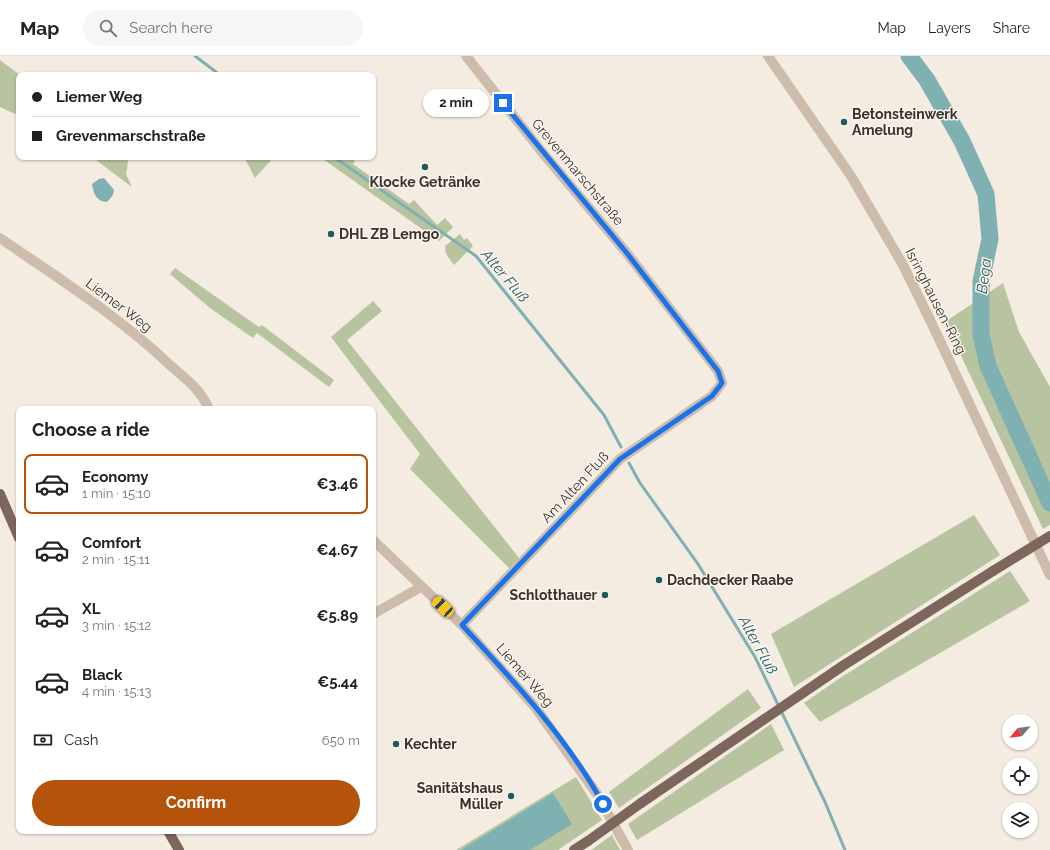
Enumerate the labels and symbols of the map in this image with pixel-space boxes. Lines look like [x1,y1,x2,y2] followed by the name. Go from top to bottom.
[423,89,489,117] callout: 2 min
[494,94,512,112] route end
[852,106,958,138] place label: Betonsteinwerk Amelung
[529,115,627,229] street label: Grevenmarschstraße
[839,117,849,127] marker: Betonsteinwerk Amelung
[420,162,430,172] marker: Klocke Getränke
[370,174,481,190] place label: Klocke Getränke
[339,226,440,242] place label: DHL ZB Lemgo
[326,229,336,239] marker: DHL ZB Lemgo
[477,245,532,306] water label: Alter Fluß
[902,245,970,357] street label: Isringhausen-Ring
[973,257,995,295] water label: Bega
[83,275,155,335] street label: Liemer Weg
[538,448,612,526] street label: Am Alten Fluß
[667,572,794,588] place label: Dachdecker Raabe
[654,575,664,585] marker: Dachdecker Raabe
[510,587,598,603] place label: Schlotthauer
[600,590,610,600] marker: Schlotthauer
[430,594,456,620] car
[734,612,781,677] water label: Alter Fluß
[493,640,557,710] street label: Liemer Weg
[1002,714,1038,750] north arrow
[404,736,457,752] place label: Kechter
[391,739,401,749] marker: Kechter
[417,780,504,812] place label: Sanitätshaus Müller
[506,791,516,801] marker: Sanitätshaus Müller
[594,795,612,813] route start

